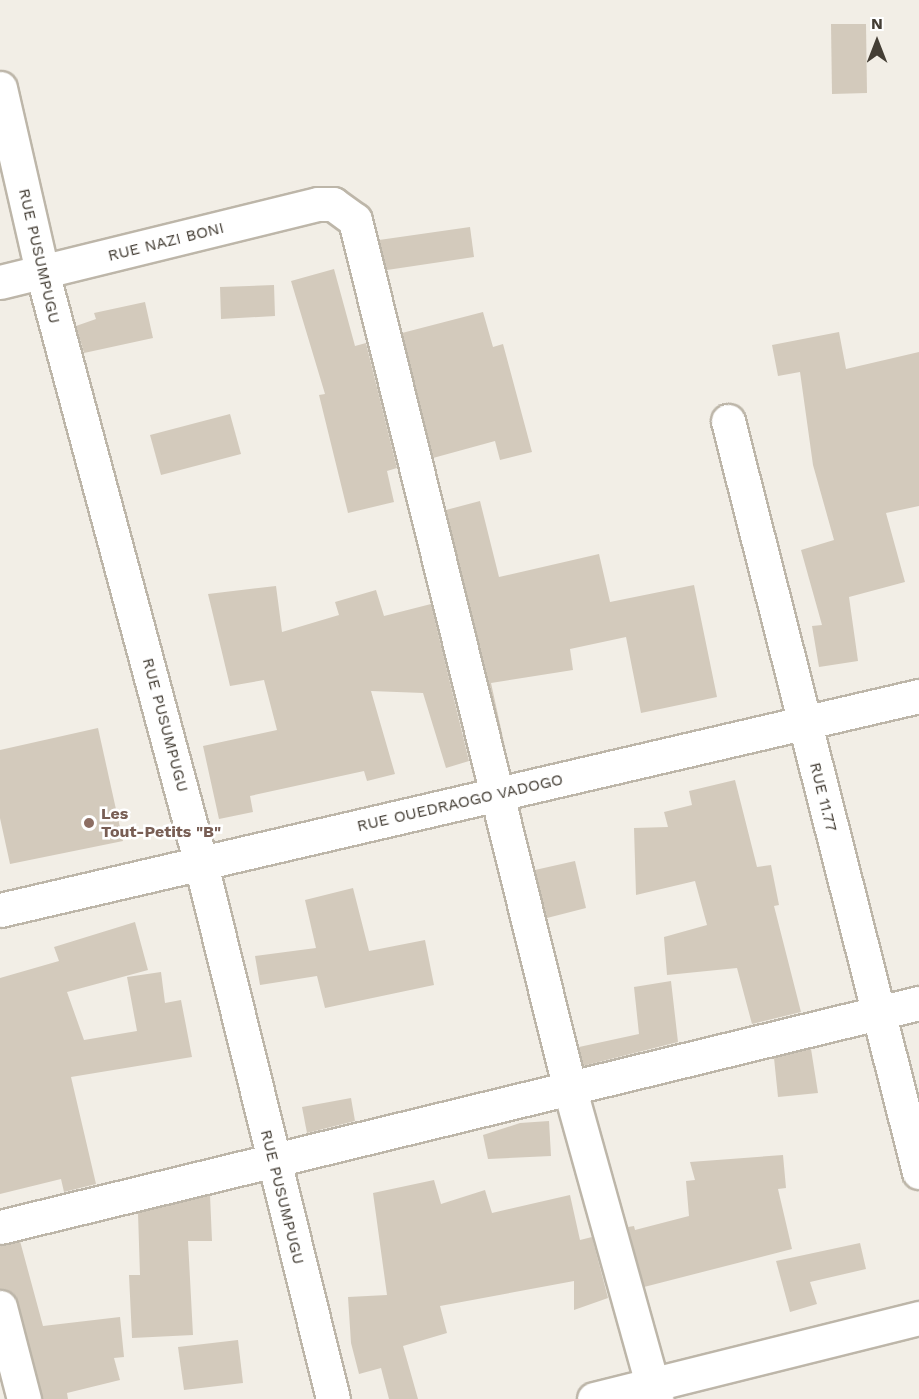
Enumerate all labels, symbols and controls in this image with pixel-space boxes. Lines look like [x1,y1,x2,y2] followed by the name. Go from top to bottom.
[847,12,907,72] north arrow
[871,14,883,33] text: N
[14,187,64,325] street label: RUE PUSUMPUGU
[106,218,226,266] street label: RUE NAZI BONI
[138,656,192,794] street label: RUE PUSUMPUGU
[805,760,841,834] street label: RUE 11.77
[355,770,565,836] street label: RUE OUEDRAOGO VADOGO
[101,804,221,842] place label: Les Tout-Petits "B"
[82,816,96,830] marker: Les Tout-Petits "B"
[256,1128,308,1266] street label: RUE PUSUMPUGU

